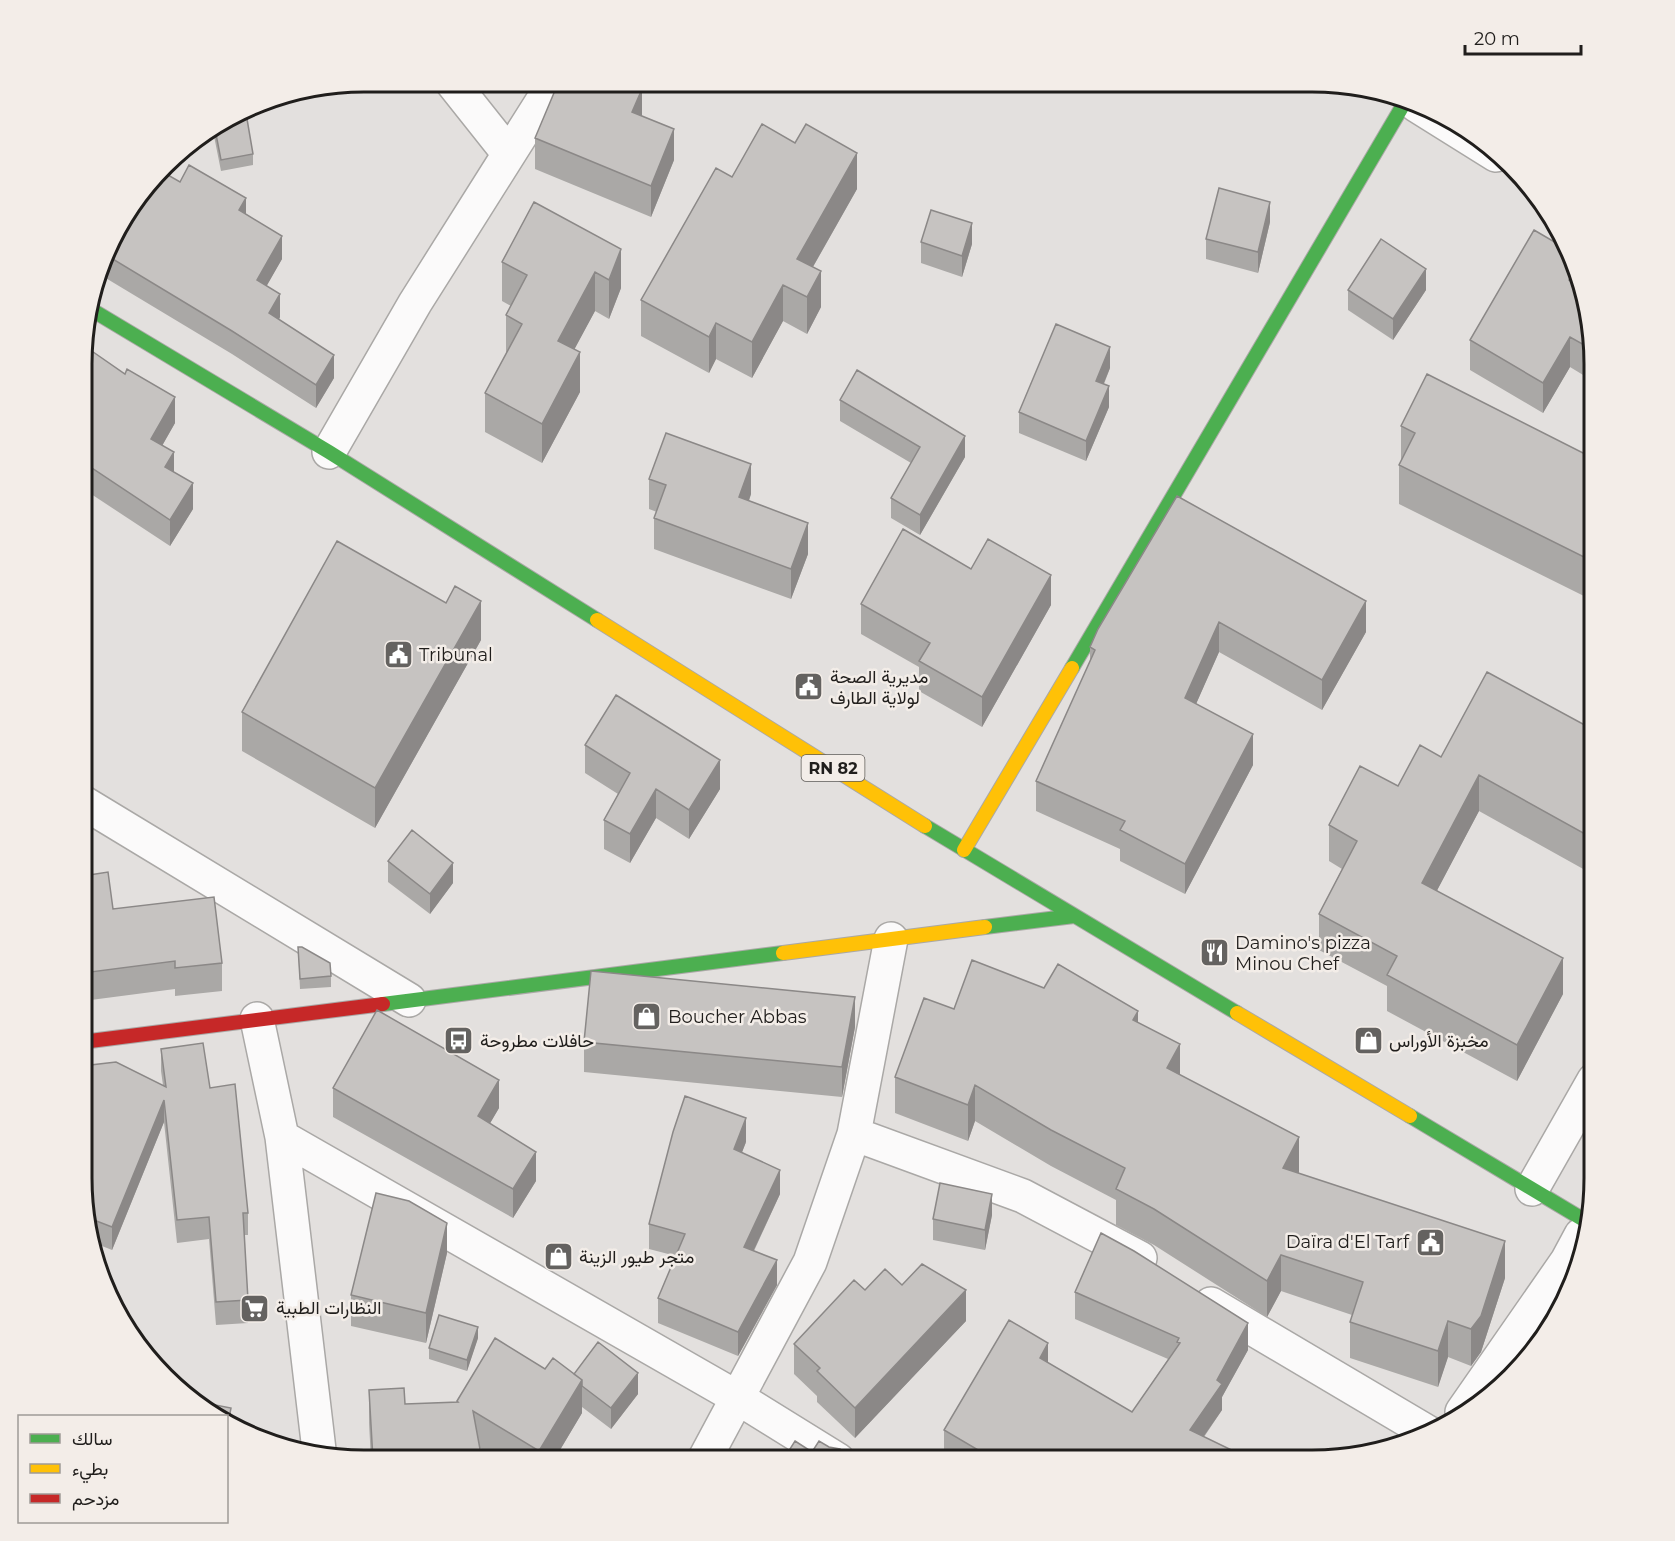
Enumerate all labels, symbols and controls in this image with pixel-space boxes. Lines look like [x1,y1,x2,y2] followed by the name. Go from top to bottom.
[1465,18,1580,56] scale bar
[1474,28,1520,50] text: 20 m
[382,639,414,671] public building icon: Tribunal
[419,644,493,666] place label: Tribunal
[830,666,928,709] place label: مديرية الصحة لولاية الطارف
[793,671,825,703] public building icon: مديرية الصحة لولاية الطارف
[802,755,864,781] road number: RN 82
[1235,932,1371,975] place label: Damino's pizza Minou Chef
[1198,937,1230,969] restaurant icon: Damino's pizza Minou Chef
[631,1001,663,1033] shop icon: Boucher Abbas
[668,1006,807,1028] place label: Boucher Abbas
[443,1025,475,1057] bus stop icon: حافلات مطروحة
[1352,1025,1384,1057] shop icon: مخبزة الأوراس
[480,1030,594,1052] place label: حافلات مطروحة
[1389,1030,1489,1052] place label: مخبزة الأوراس
[1414,1226,1446,1258] public building icon: Daïra d'El Tarf
[1286,1231,1410,1253] place label: Daïra d'El Tarf
[542,1241,574,1273] shop icon: متجر طيور الزينة
[579,1246,694,1268] place label: متجر طيور الزينة
[239,1292,271,1324] supermarket icon: النظارات الطبية
[276,1297,381,1319] place label: النظارات الطبية
[18,1415,228,1523] legend
[72,1428,112,1450] text: سالك
[72,1458,108,1484] text: بطيء
[72,1488,119,1511] text: مزدحم

